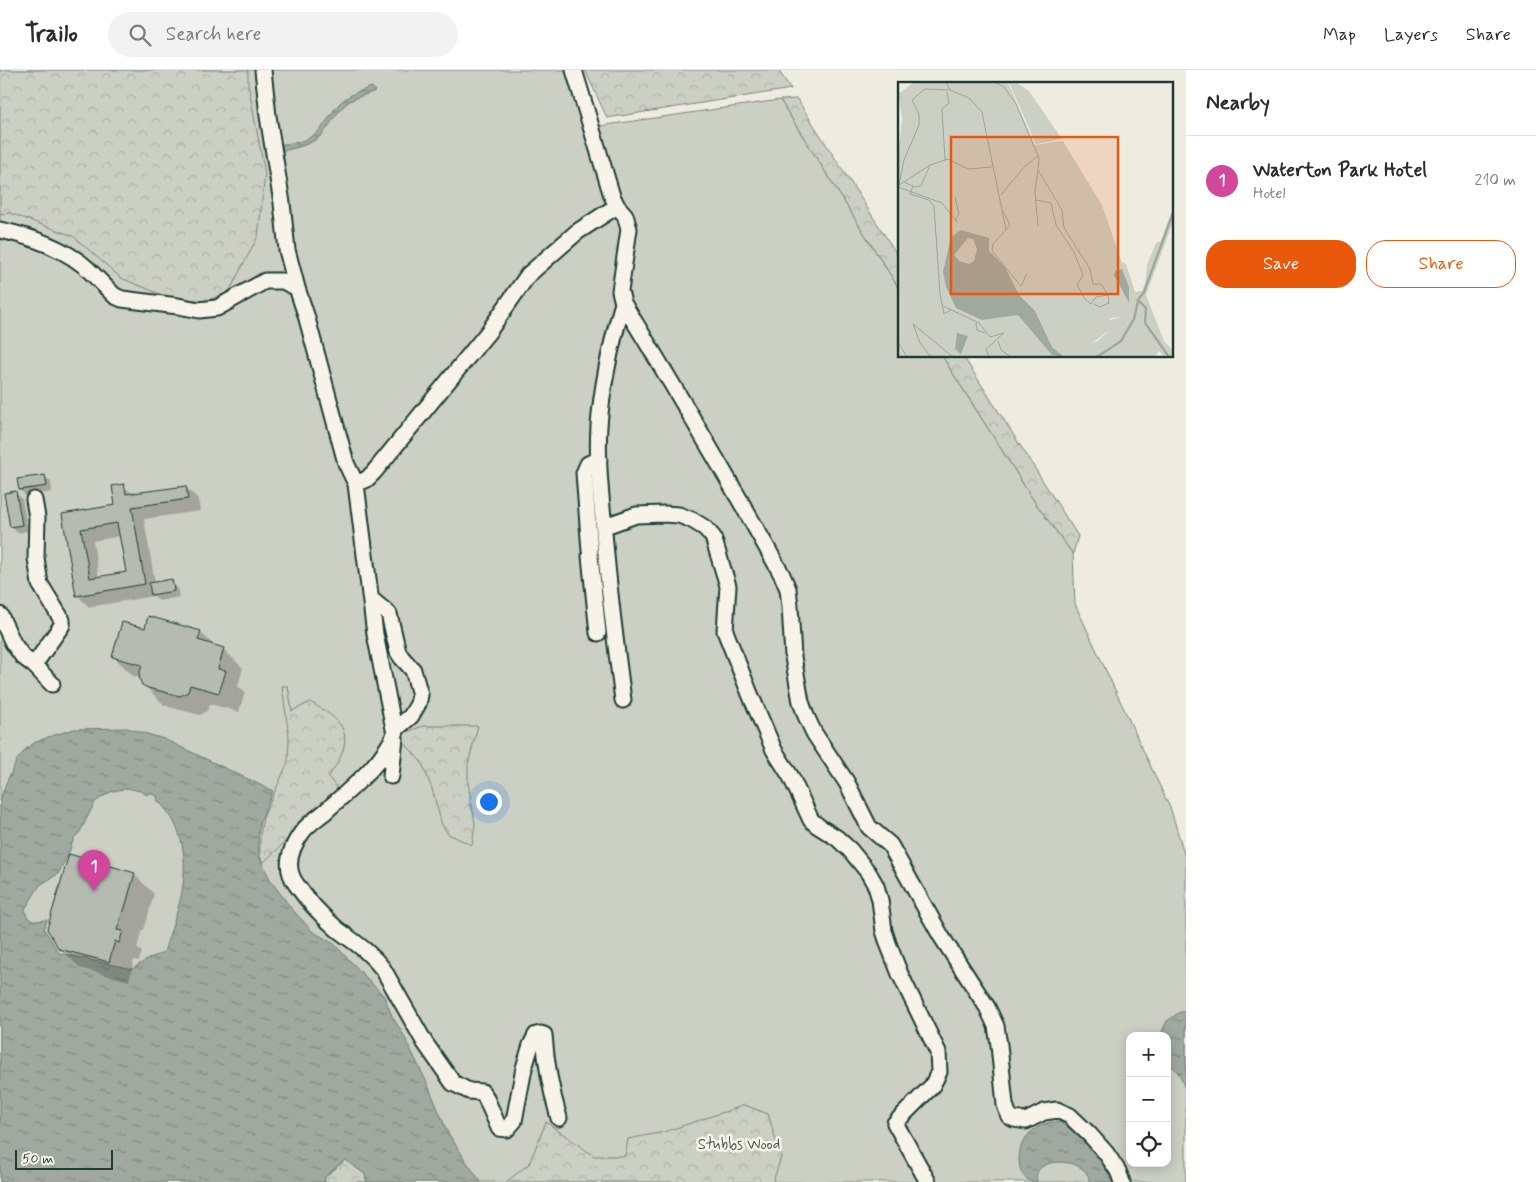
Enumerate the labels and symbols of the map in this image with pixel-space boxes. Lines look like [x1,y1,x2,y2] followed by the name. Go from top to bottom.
[898,82,1174,358] inset map
[476,789,502,815] your location
[78,850,110,891] pin: 1
[698,1135,780,1155] park label: Stubbs Wood
[15,1147,112,1170] scale bar

